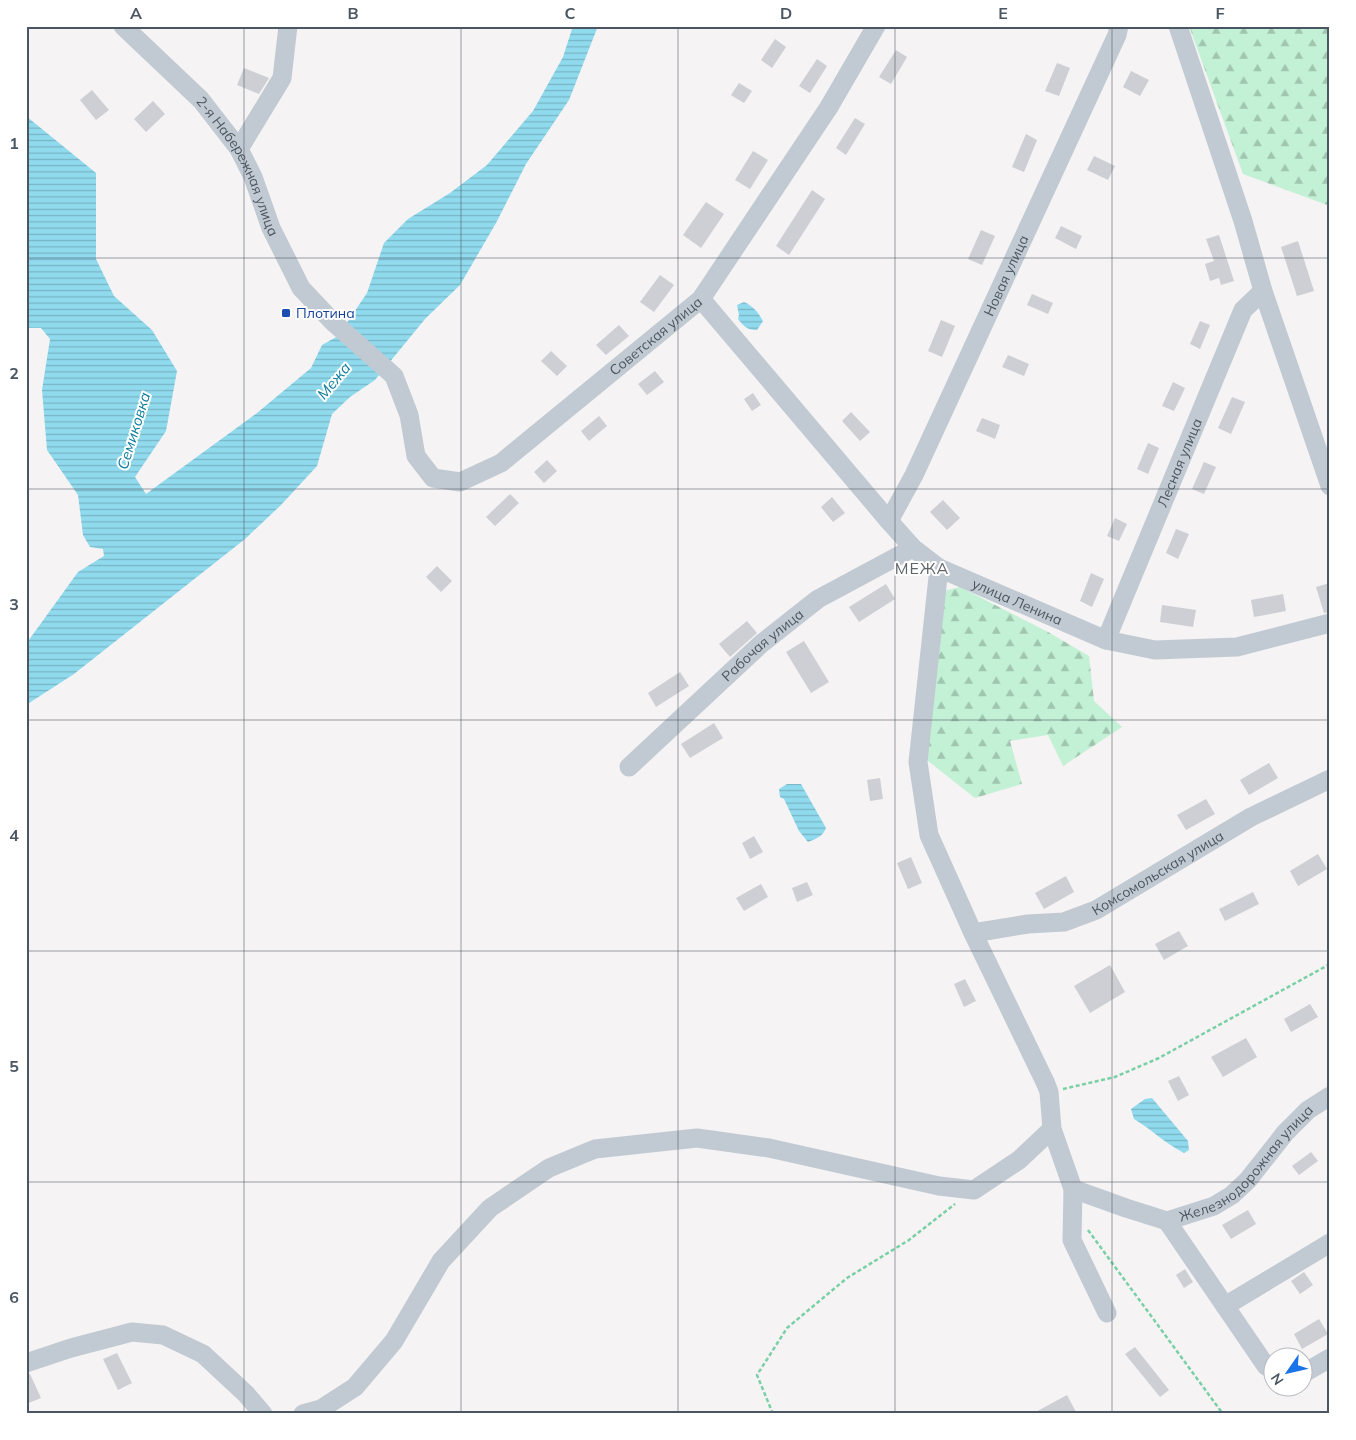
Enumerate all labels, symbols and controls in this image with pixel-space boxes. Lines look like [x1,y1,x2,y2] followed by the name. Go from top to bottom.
[130,3,142,23] text: A
[347,3,359,23] text: B
[565,3,576,23] text: C
[780,3,792,23] text: D
[998,3,1008,23] text: E
[1215,3,1225,23] text: F
[192,93,283,239] street label: 2-я Набережная улица
[9,133,19,153] text: 1
[980,232,1032,319] street label: Новая улица
[606,293,706,379] street label: Советская улица
[296,304,355,322] place label: Плотина
[280,307,292,319] marker: Плотина
[313,358,355,403] water label: Межа
[9,363,19,383] text: 2
[113,390,154,472] water label: Семиковка
[1153,416,1206,510] street label: Лесная улица
[895,558,949,578] district label: МЕЖА
[969,574,1065,629] street label: улица Ленина
[9,594,19,614] text: 3
[718,605,807,685] street label: Рабочая улица
[9,825,19,845] text: 4
[1089,826,1227,919] street label: Комсомольская улица
[9,1056,19,1076] text: 5
[1177,1101,1317,1226] street label: Железнодорожная улица
[9,1287,19,1307] text: 6
[1264,1348,1314,1398] north arrow
[1267,1370,1288,1389] text: N

